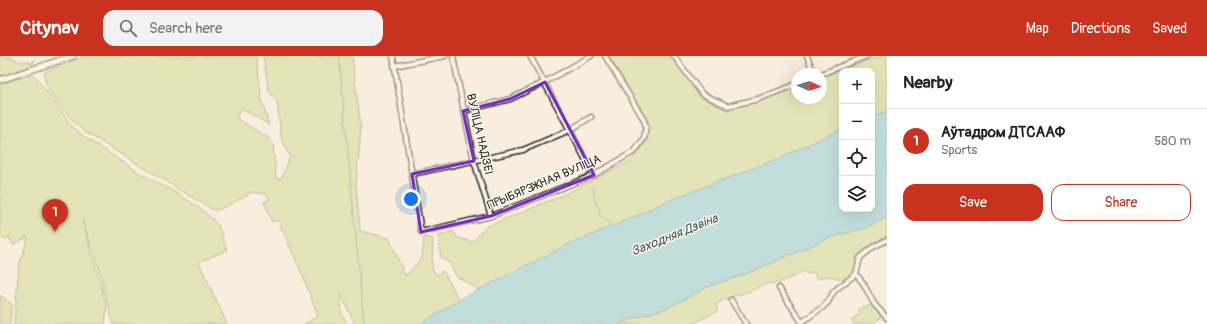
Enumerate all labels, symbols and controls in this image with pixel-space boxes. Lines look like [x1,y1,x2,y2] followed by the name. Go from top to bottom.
[103,10,383,46] search box
[20,16,79,40] text: Citynav
[117,17,139,39] icon: search
[149,19,222,38] text: Search here
[1026,20,1049,37] text: Map
[1071,20,1130,37] text: Directions
[1152,20,1187,37] text: Saved
[791,68,827,104] north arrow
[839,68,875,212] map controls
[839,68,875,104] button: +
[903,72,952,93] text: Nearby
[463,92,496,176] street label: ВУЛІЦА НАДЗЕІ
[839,104,875,140] button: −
[941,123,1065,142] text: Аўтадром ДТСААФ
[913,133,919,149] text: 1
[1154,133,1191,149] text: 580 m
[839,140,875,176] button: locate
[941,142,977,158] text: Sports
[485,152,604,213] street label: ПРЫБЯРЭЖНАЯ ВУЛІЦА
[839,176,875,212] button: layers
[903,184,1043,221] button: Save
[1051,184,1191,221] button: Share
[401,189,421,209] your location
[42,199,68,232] pin: 1
[629,210,721,260] water label: Заходняя Дзвіна

